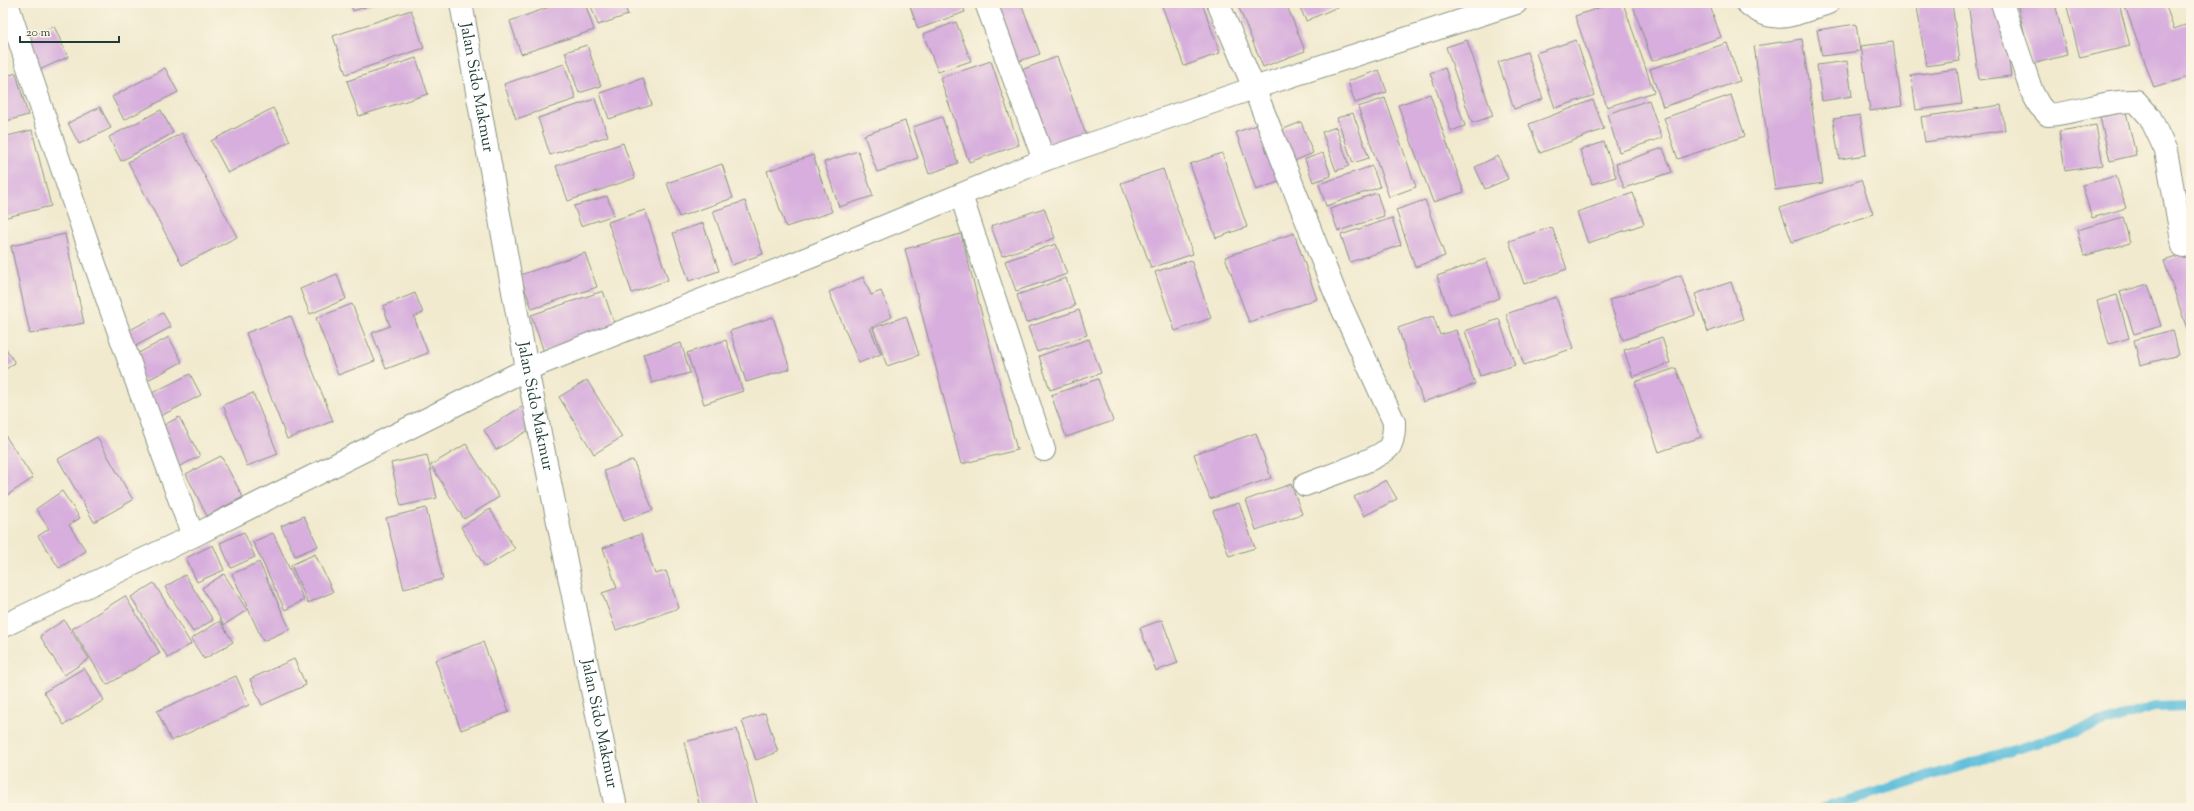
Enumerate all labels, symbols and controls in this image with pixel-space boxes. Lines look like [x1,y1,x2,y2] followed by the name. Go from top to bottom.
[20,18,119,44] scale bar
[453,20,499,154] street label: Jalan Sido Makmur
[26,24,51,42] text: 20 m
[511,339,559,473] street label: Jalan Sido Makmur
[574,656,623,790] street label: Jalan Sido Makmur

